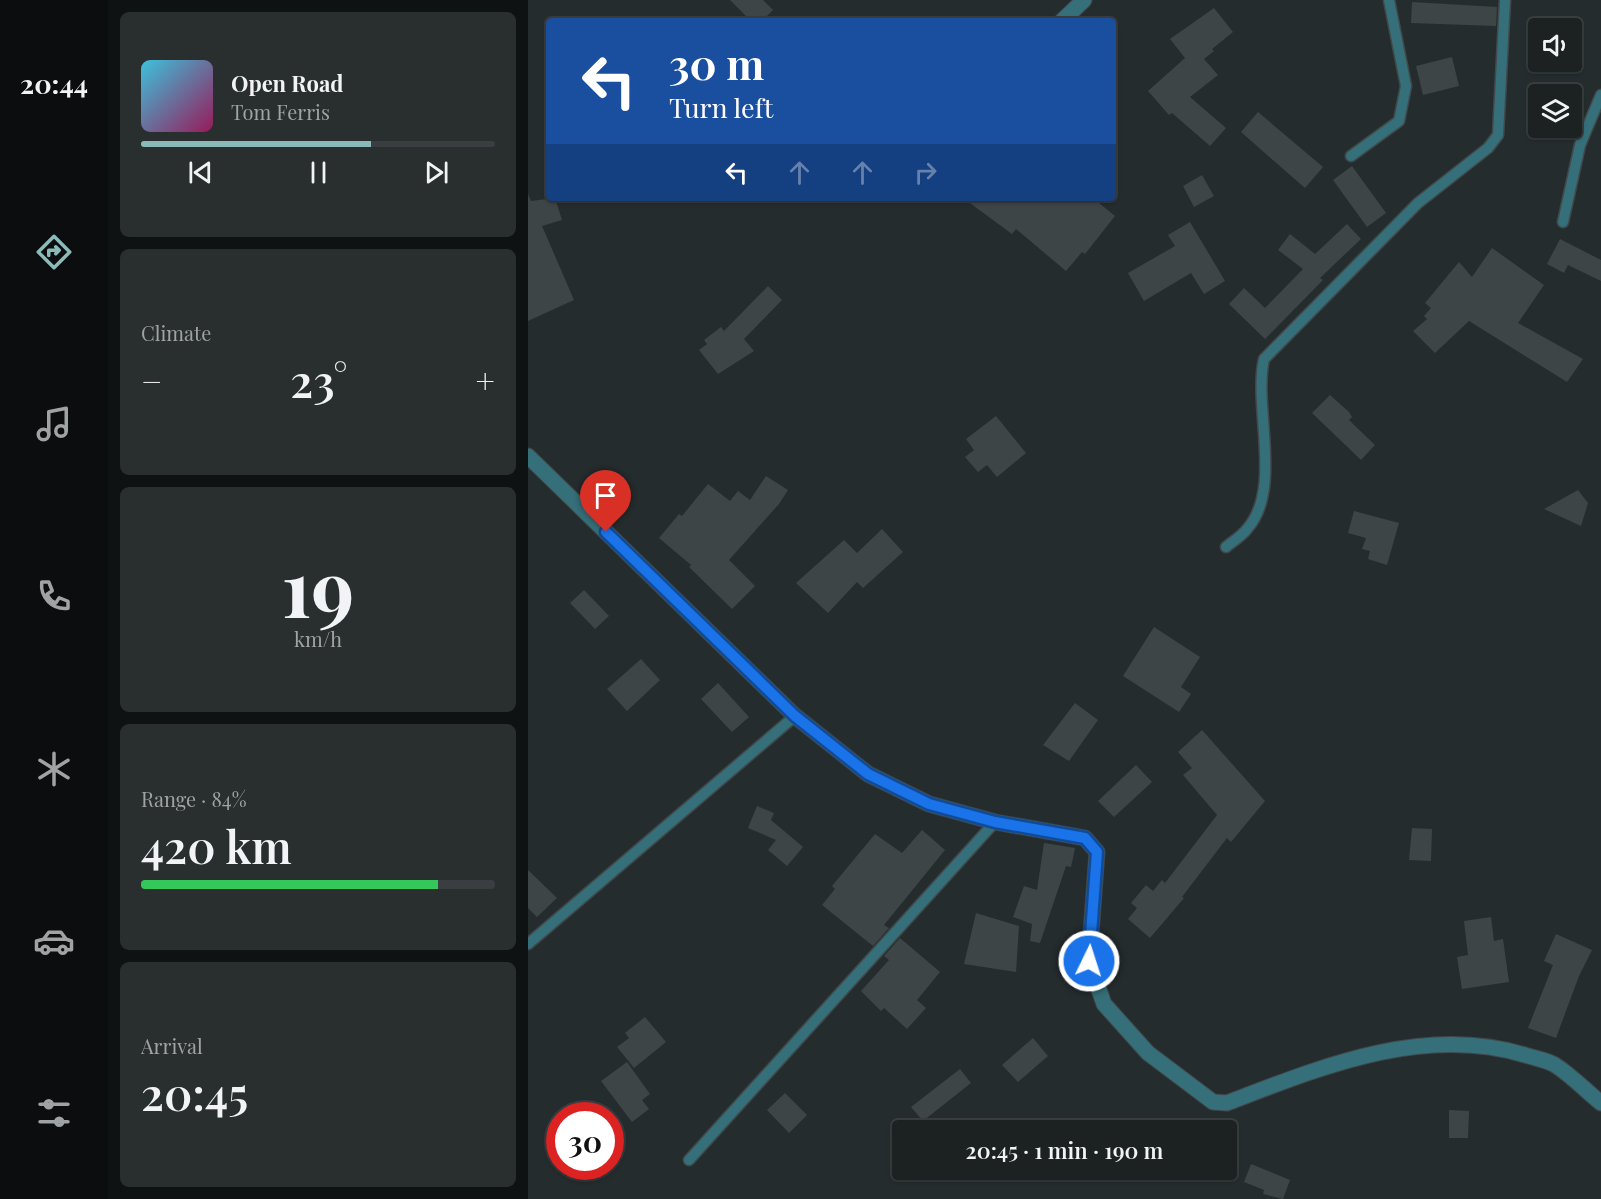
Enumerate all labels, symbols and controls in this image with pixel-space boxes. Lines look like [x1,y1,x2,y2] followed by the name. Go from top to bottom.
[1528,18,1582,138] map controls
[1528,18,1582,72] button: sound
[669,35,764,91] text: 30 m
[570,42,648,120] icon: left
[20,65,88,101] text: 20:44
[231,68,343,98] text: Open Road
[1528,84,1582,138] button: layers
[669,89,773,125] text: Turn left
[231,98,330,125] text: Tom Ferris
[184,156,217,189] icon: previous
[302,156,335,189] icon: pause
[420,156,453,189] icon: next
[720,156,753,189] icon: left
[783,156,816,189] icon: ahead
[846,156,879,189] icon: ahead
[909,156,942,189] icon: right
[33,231,75,273] icon: directions
[141,319,211,346] text: Climate
[290,349,348,409] text: 23°
[141,358,162,402] text: −
[476,358,495,402] text: +
[33,403,75,445] icon: music
[580,470,631,532] pin
[589,479,622,512] icon: arrive
[281,534,355,638] text: 19
[33,575,75,617] icon: phone
[294,625,342,652] text: km/h
[33,748,75,790] icon: climate
[141,785,247,812] text: Range · 84%
[141,815,292,875] text: 420 km
[33,920,75,962] icon: car
[1057,929,1121,993] position arrow
[141,1032,203,1059] text: Arrival
[141,1062,248,1122] text: 20:45
[33,1092,75,1134] icon: filters
[546,1102,624,1180] speed limit sign: 30
[966,1135,1163,1165] text: 20:45 · 1 min · 190 m

